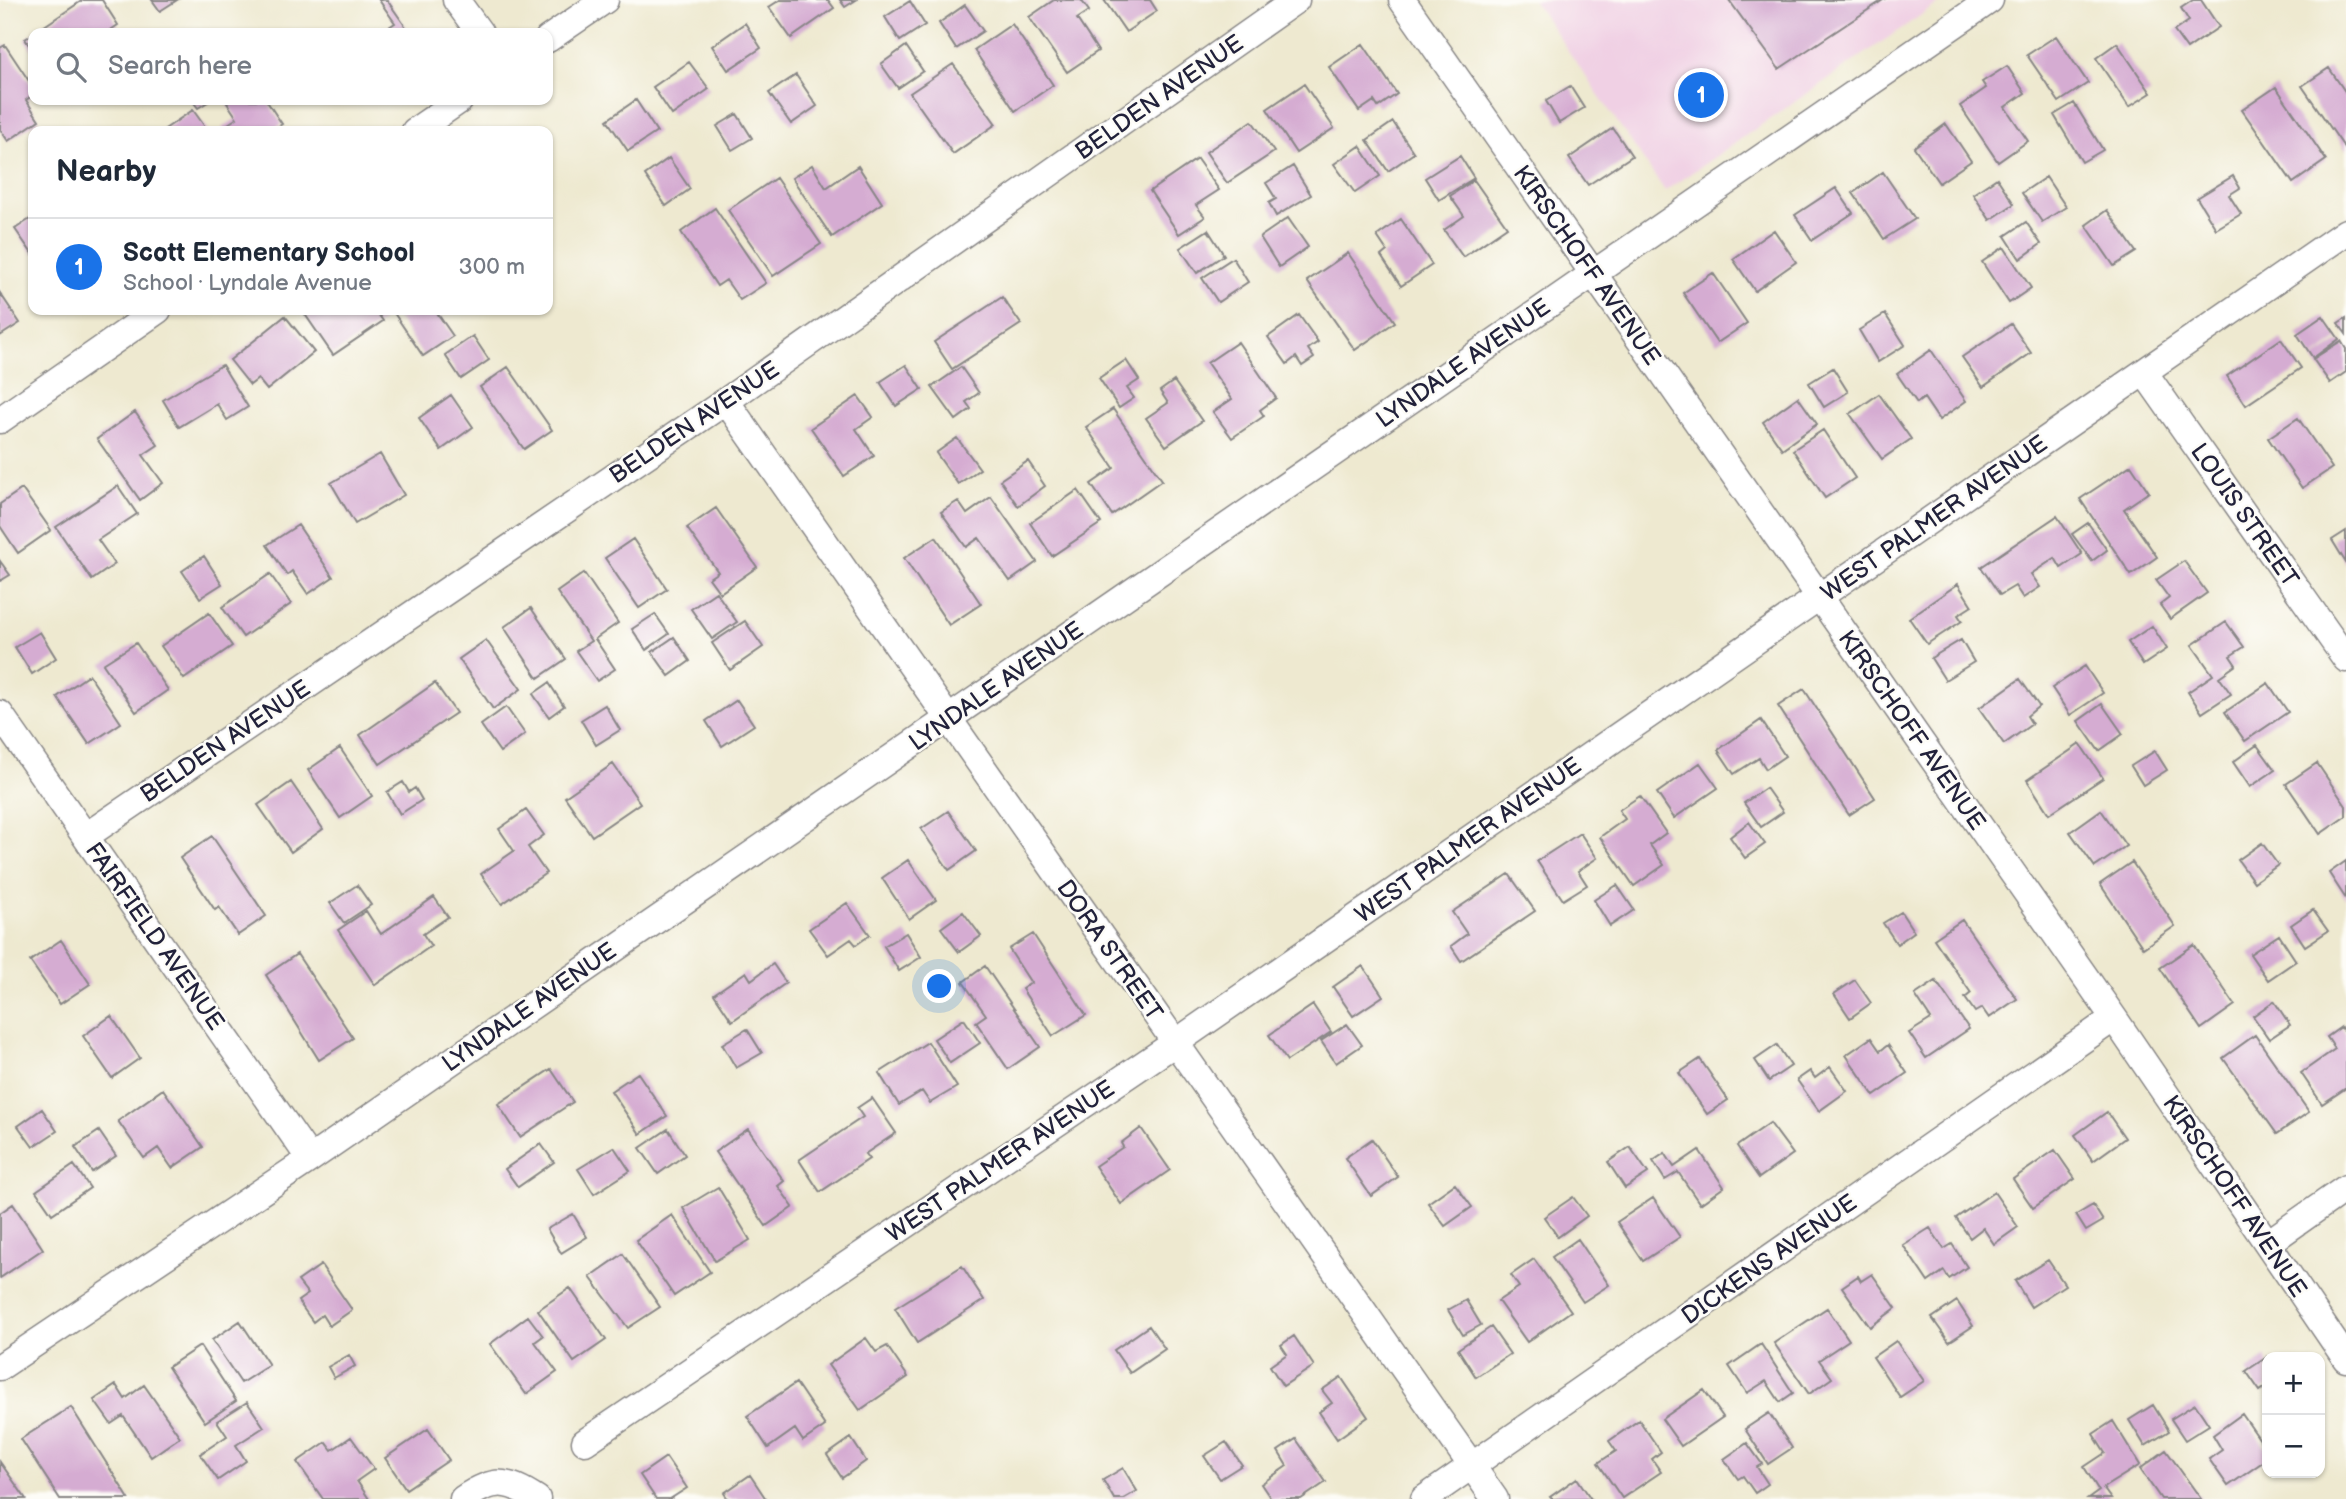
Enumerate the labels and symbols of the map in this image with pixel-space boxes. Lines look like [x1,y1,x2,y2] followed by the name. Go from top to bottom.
[1070,29,1249,166] street label: BELDEN AVENUE
[1678,69,1724,121] pin: 1
[1507,160,1666,371] street label: KIRSCHOFF AVENUE
[1371,292,1556,434] street label: LYNDALE AVENUE
[604,355,785,490] street label: BELDEN AVENUE
[1816,429,2053,608] street label: WEST PALMER AVENUE
[2184,438,2305,593] street label: LOUIS STREET
[904,615,1089,757] street label: LYNDALE AVENUE
[1832,625,1991,836] street label: KIRSCHOFF AVENUE
[135,674,316,809] street label: BELDEN AVENUE
[1350,751,1587,930] street label: WEST PALMER AVENUE
[79,837,230,1036] street label: FAIRFIELD AVENUE
[1050,874,1169,1027] street label: DORA STREET
[437,936,622,1078] street label: LYNDALE AVENUE
[922,969,956,1003] your location
[880,1074,1120,1249] street label: WEST PALMER AVENUE
[2156,1090,2313,1303] street label: KIRSCHOFF AVENUE
[1676,1188,1862,1331] street label: DICKENS AVENUE

